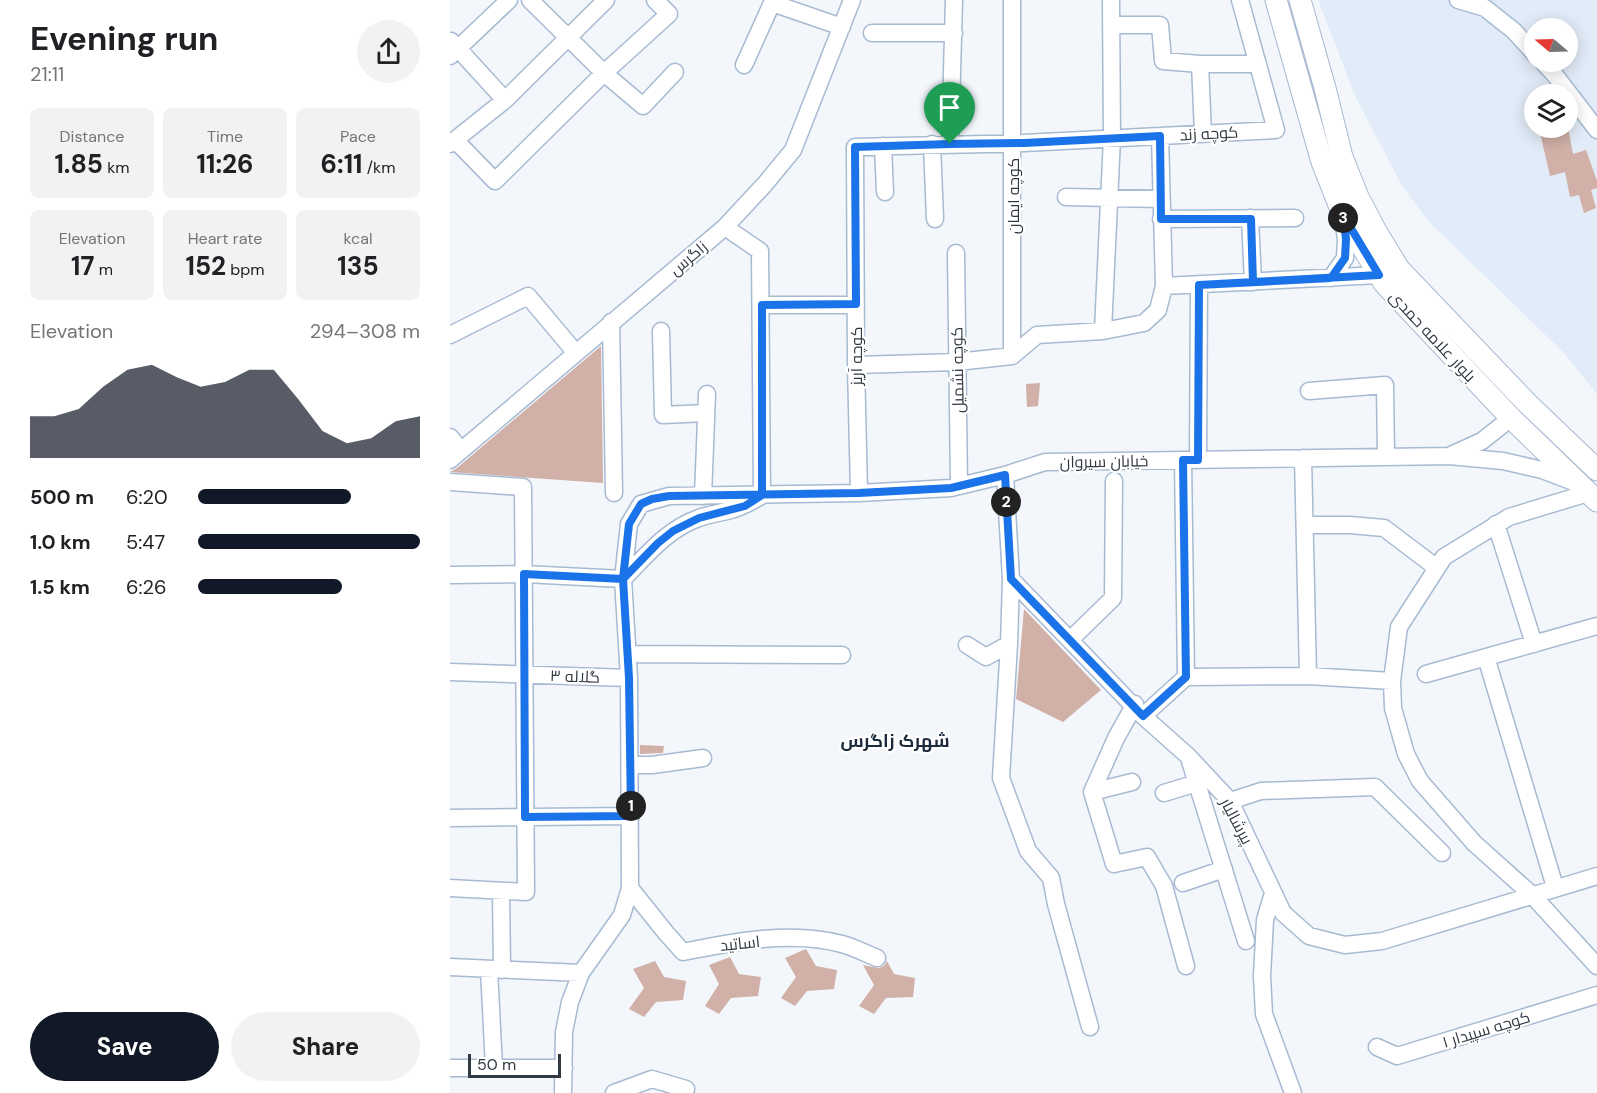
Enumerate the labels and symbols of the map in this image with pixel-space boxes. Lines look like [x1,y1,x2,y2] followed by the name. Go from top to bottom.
[1524,18,1578,72] north arrow
[924,82,975,144] pin
[1179,121,1239,147] street label: کوچه زند
[1003,158,1025,234] street label: کوچه ایمان
[1328,203,1358,233] pin: 3
[665,236,712,280] street label: زاگرس
[1385,286,1480,387] street label: بلوار علامه حمدی
[846,326,868,387] street label: کوچه آریز
[946,327,970,413] street label: کوچه نشمیل
[1060,450,1148,473] street label: خیابان سیروان
[991,487,1021,517] pin: 2
[549,665,600,688] street label: گلاله ۳
[840,729,950,753] district label: شهرک زاگرس
[616,791,646,821] pin: 1
[1214,793,1258,849] street label: پیرشالیار
[719,931,761,956] street label: اساتید
[1440,1006,1533,1054] street label: کوچه سپیدار ۱
[468,1051,561,1078] scale bar

